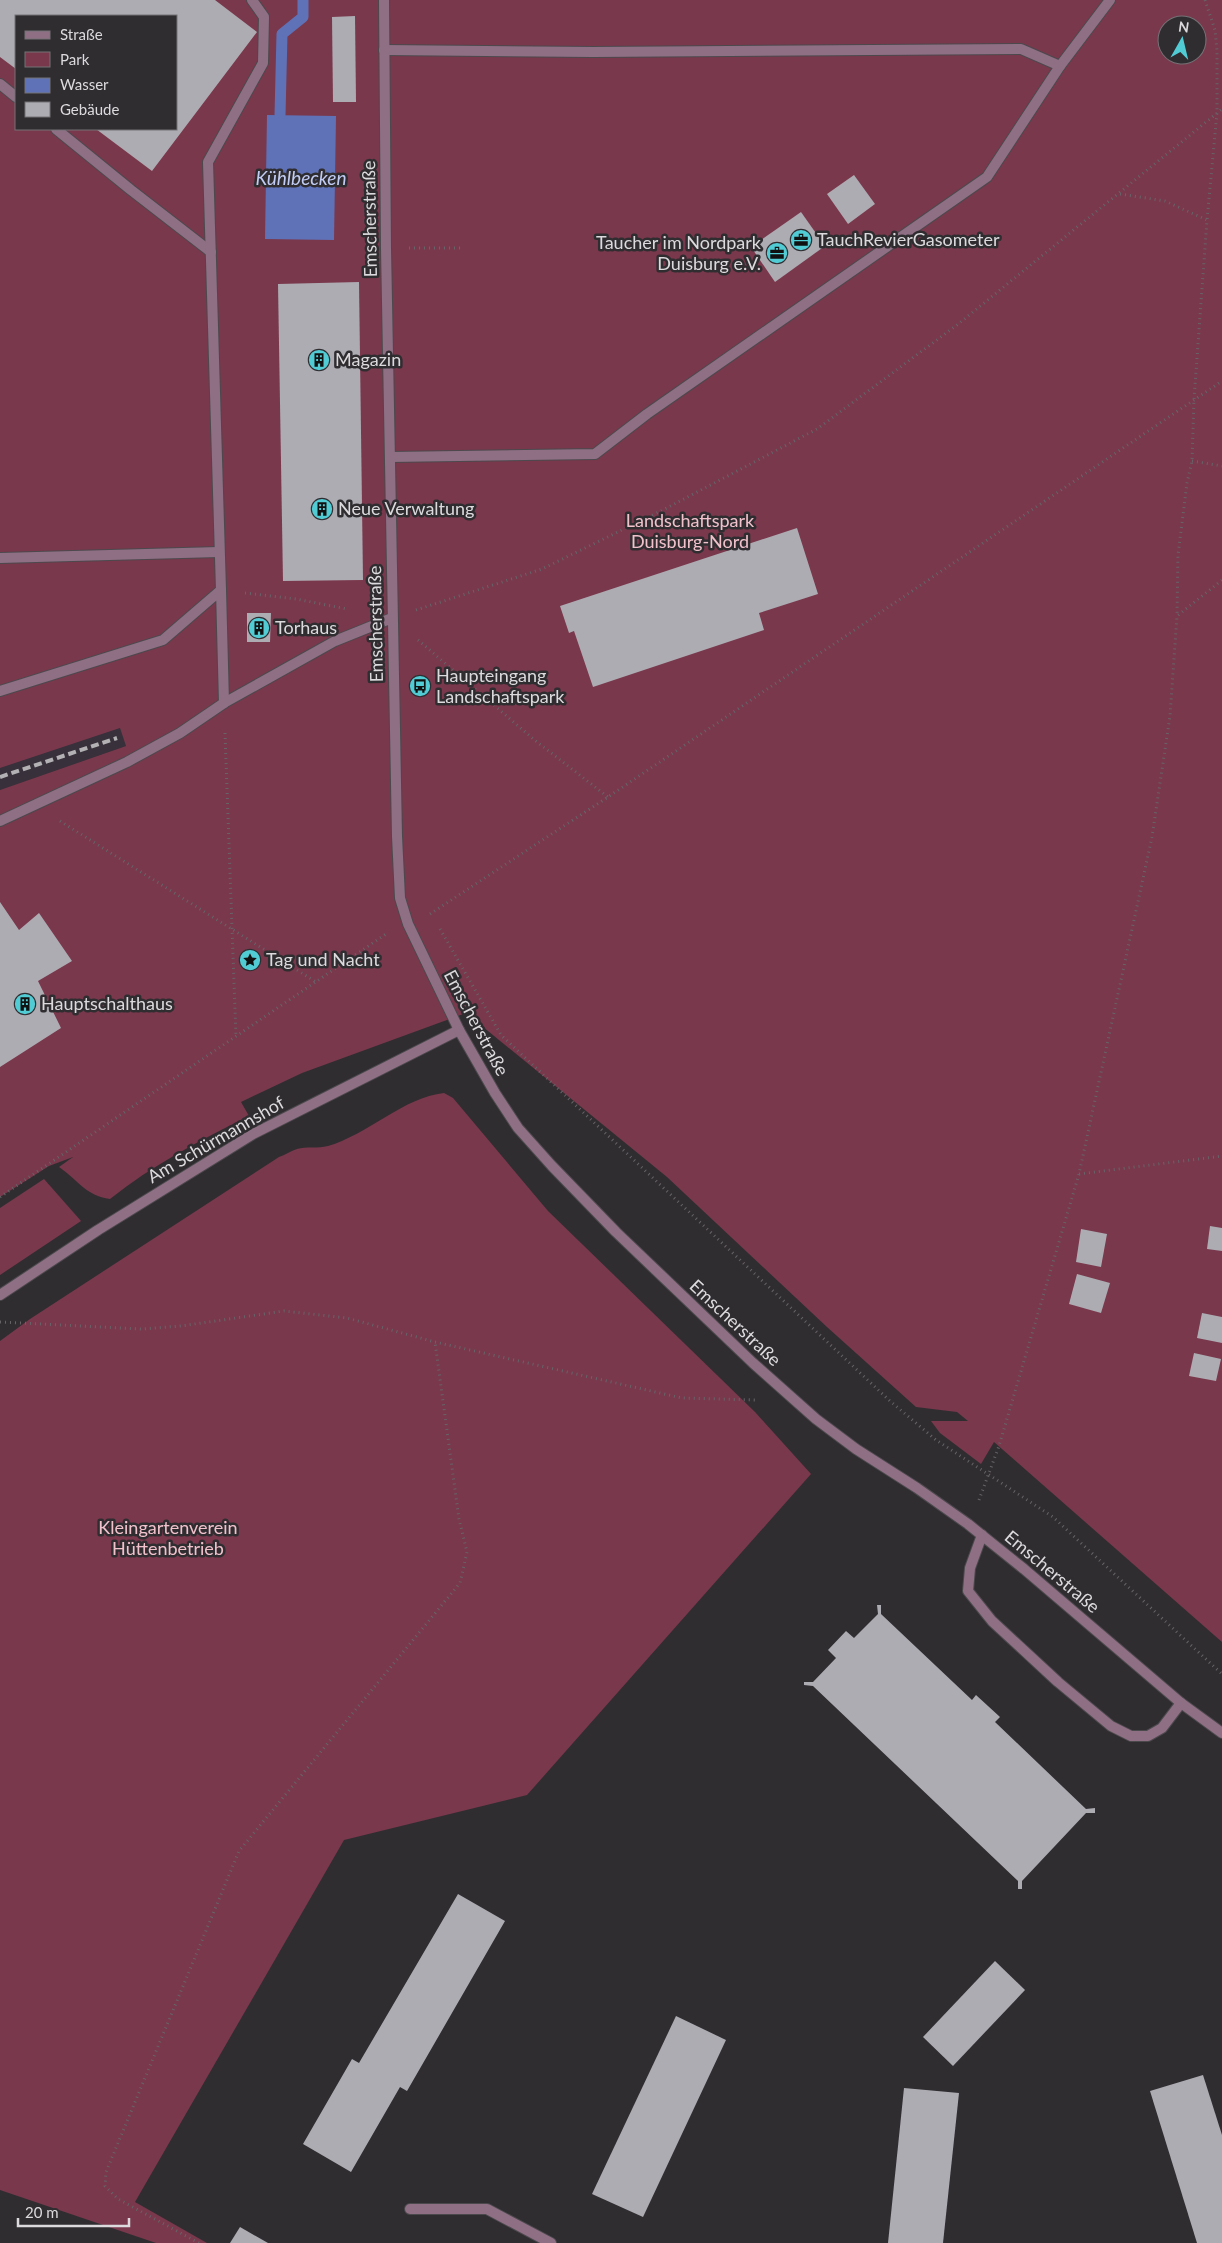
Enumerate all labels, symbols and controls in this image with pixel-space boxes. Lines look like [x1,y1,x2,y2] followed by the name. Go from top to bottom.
[15,15,178,130] legend
[1157,15,1207,65] north arrow
[1177,17,1190,36] text: N
[60,25,103,43] text: Straße
[60,50,90,68] text: Park
[60,75,109,93] text: Wasser
[60,100,119,118] text: Gebäude
[357,160,381,278] street label: Emscherstraße
[255,166,347,189] water label: Kühlbecken
[789,228,813,252] office icon: TauchRevierGasometer
[817,228,1000,250] place label: TauchRevierGasometer
[596,231,762,274] place label: Taucher im Nordpark Duisburg e.V.
[765,241,789,265] office icon: Taucher im Nordpark Duisburg e.V.
[307,348,331,372] building icon: Magazin
[335,348,401,370] place label: Magazin
[310,497,334,521] building icon: Neue Verwaltung
[338,497,474,519] place label: Neue Verwaltung
[626,509,755,552] park label: Landschaftspark Duisburg-Nord
[363,565,387,683] street label: Emscherstraße
[247,616,271,640] building icon: Torhaus
[275,616,337,638] place label: Torhaus
[436,664,565,707] place label: Haupteingang Landschaftspark
[408,674,432,698] bus stop icon: Haupteingang Landschaftspark
[238,948,262,972] place icon: Tag und Nacht
[266,948,380,970] place label: Tag und Nacht
[440,966,514,1079] street label: Emscherstraße
[13,992,37,1016] building icon: Hauptschalthaus
[41,992,173,1014] place label: Hauptschalthaus
[143,1091,288,1187] street label: Am Schürmannshof
[685,1274,786,1370] street label: Emscherstraße
[98,1516,238,1559] park label: Kleingartenverein Hüttenbetrieb
[1001,1525,1105,1617] street label: Emscherstraße
[18,2196,129,2228] scale bar
[25,2203,59,2221] text: 20 m

